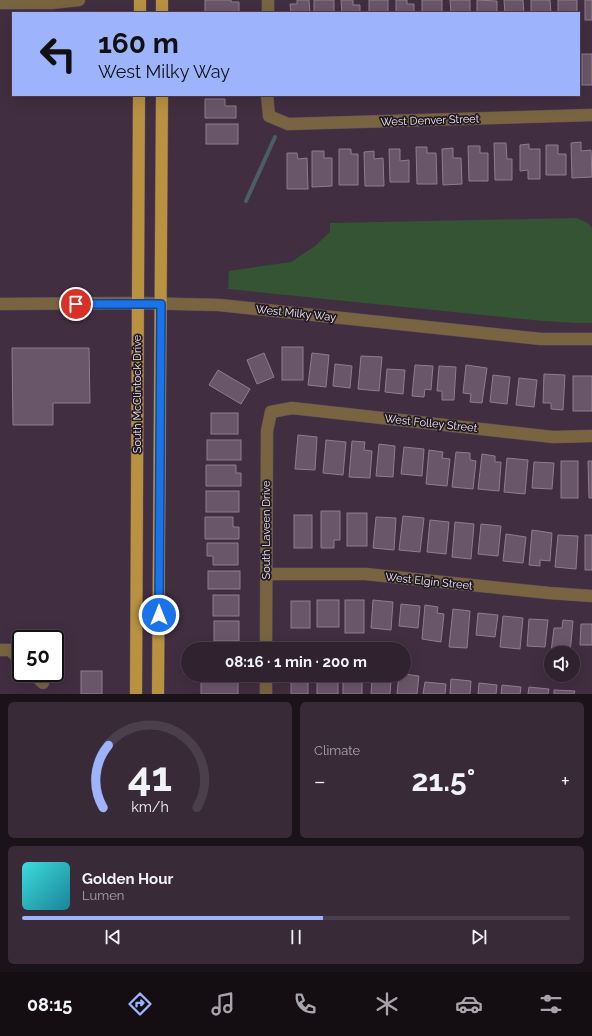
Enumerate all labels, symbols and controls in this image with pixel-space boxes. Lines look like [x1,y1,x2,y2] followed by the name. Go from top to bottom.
[98,27,179,60] text: 160 m
[32,28,84,80] icon: left
[98,61,230,82] text: West Milky Way
[380,112,480,129] street label: West Denver Street
[59,287,93,321] pin
[65,293,87,315] icon: arrive
[255,303,337,324] street label: West Milky Way
[131,334,144,453] street label: South McClintock Drive
[384,412,478,435] street label: West Folley Street
[260,480,273,579] street label: South Laveen Drive
[385,570,474,593] street label: West Elgin Street
[138,594,180,636] position arrow
[12,630,64,682] speed limit sign: 50
[544,646,580,682] map controls
[544,646,580,682] button: sound
[225,653,367,671] text: 08:16 · 1 min · 200 m
[314,743,360,758] text: Climate
[128,752,172,801] text: 41
[412,763,475,798] text: 21.5°
[314,768,326,794] text: −
[561,768,570,794] text: +
[131,799,169,815] text: km/h
[82,870,173,888] text: Golden Hour
[82,888,124,903] text: Lumen
[102,926,124,948] icon: previous
[285,926,307,948] icon: pause
[468,926,490,948] icon: next
[126,990,154,1018] icon: directions
[209,990,237,1018] icon: music
[291,990,319,1018] icon: phone
[373,990,401,1018] icon: climate
[455,990,483,1018] icon: car
[537,990,565,1018] icon: filters
[27,994,72,1015] text: 08:15

